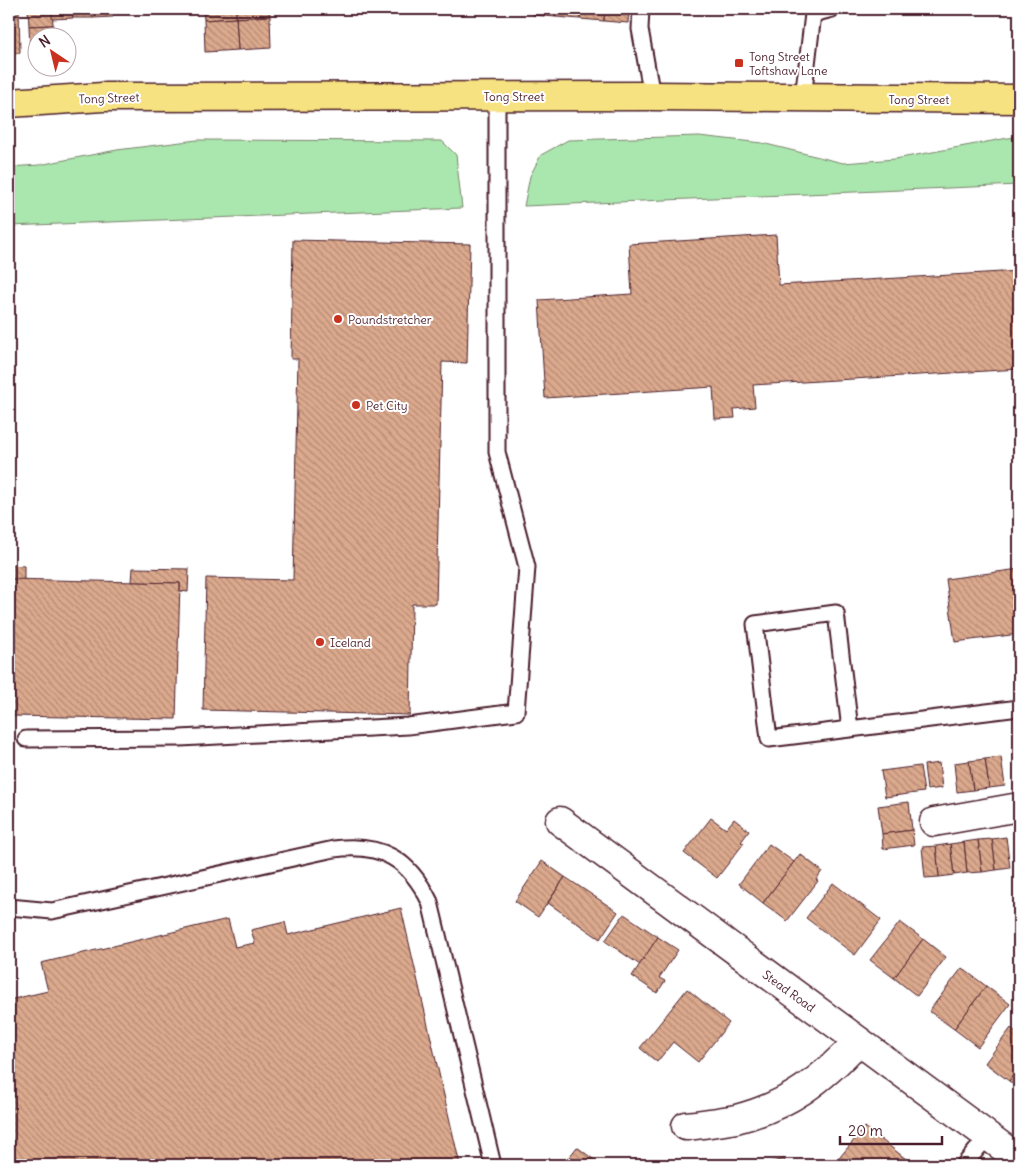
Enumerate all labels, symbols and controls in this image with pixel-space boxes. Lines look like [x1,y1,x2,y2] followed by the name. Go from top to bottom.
[28,28,78,78] north arrow
[35,31,54,52] text: N
[749,49,827,78] place label: Tong Street Toftshaw Lane
[733,57,745,69] marker: Tong Street Toftshaw Lane
[78,89,140,107] street label: Tong Street
[484,89,544,104] street label: Tong Street
[889,92,949,107] street label: Tong Street
[348,312,432,327] place label: Poundstretcher
[332,313,344,325] marker: Poundstretcher
[366,398,408,413] place label: Pet City
[350,399,362,411] marker: Pet City
[330,635,371,650] place label: Iceland
[314,636,326,648] marker: Iceland
[760,967,818,1015] street label: Stead Road
[840,1114,943,1146] scale bar
[848,1121,883,1140] text: 20 m

